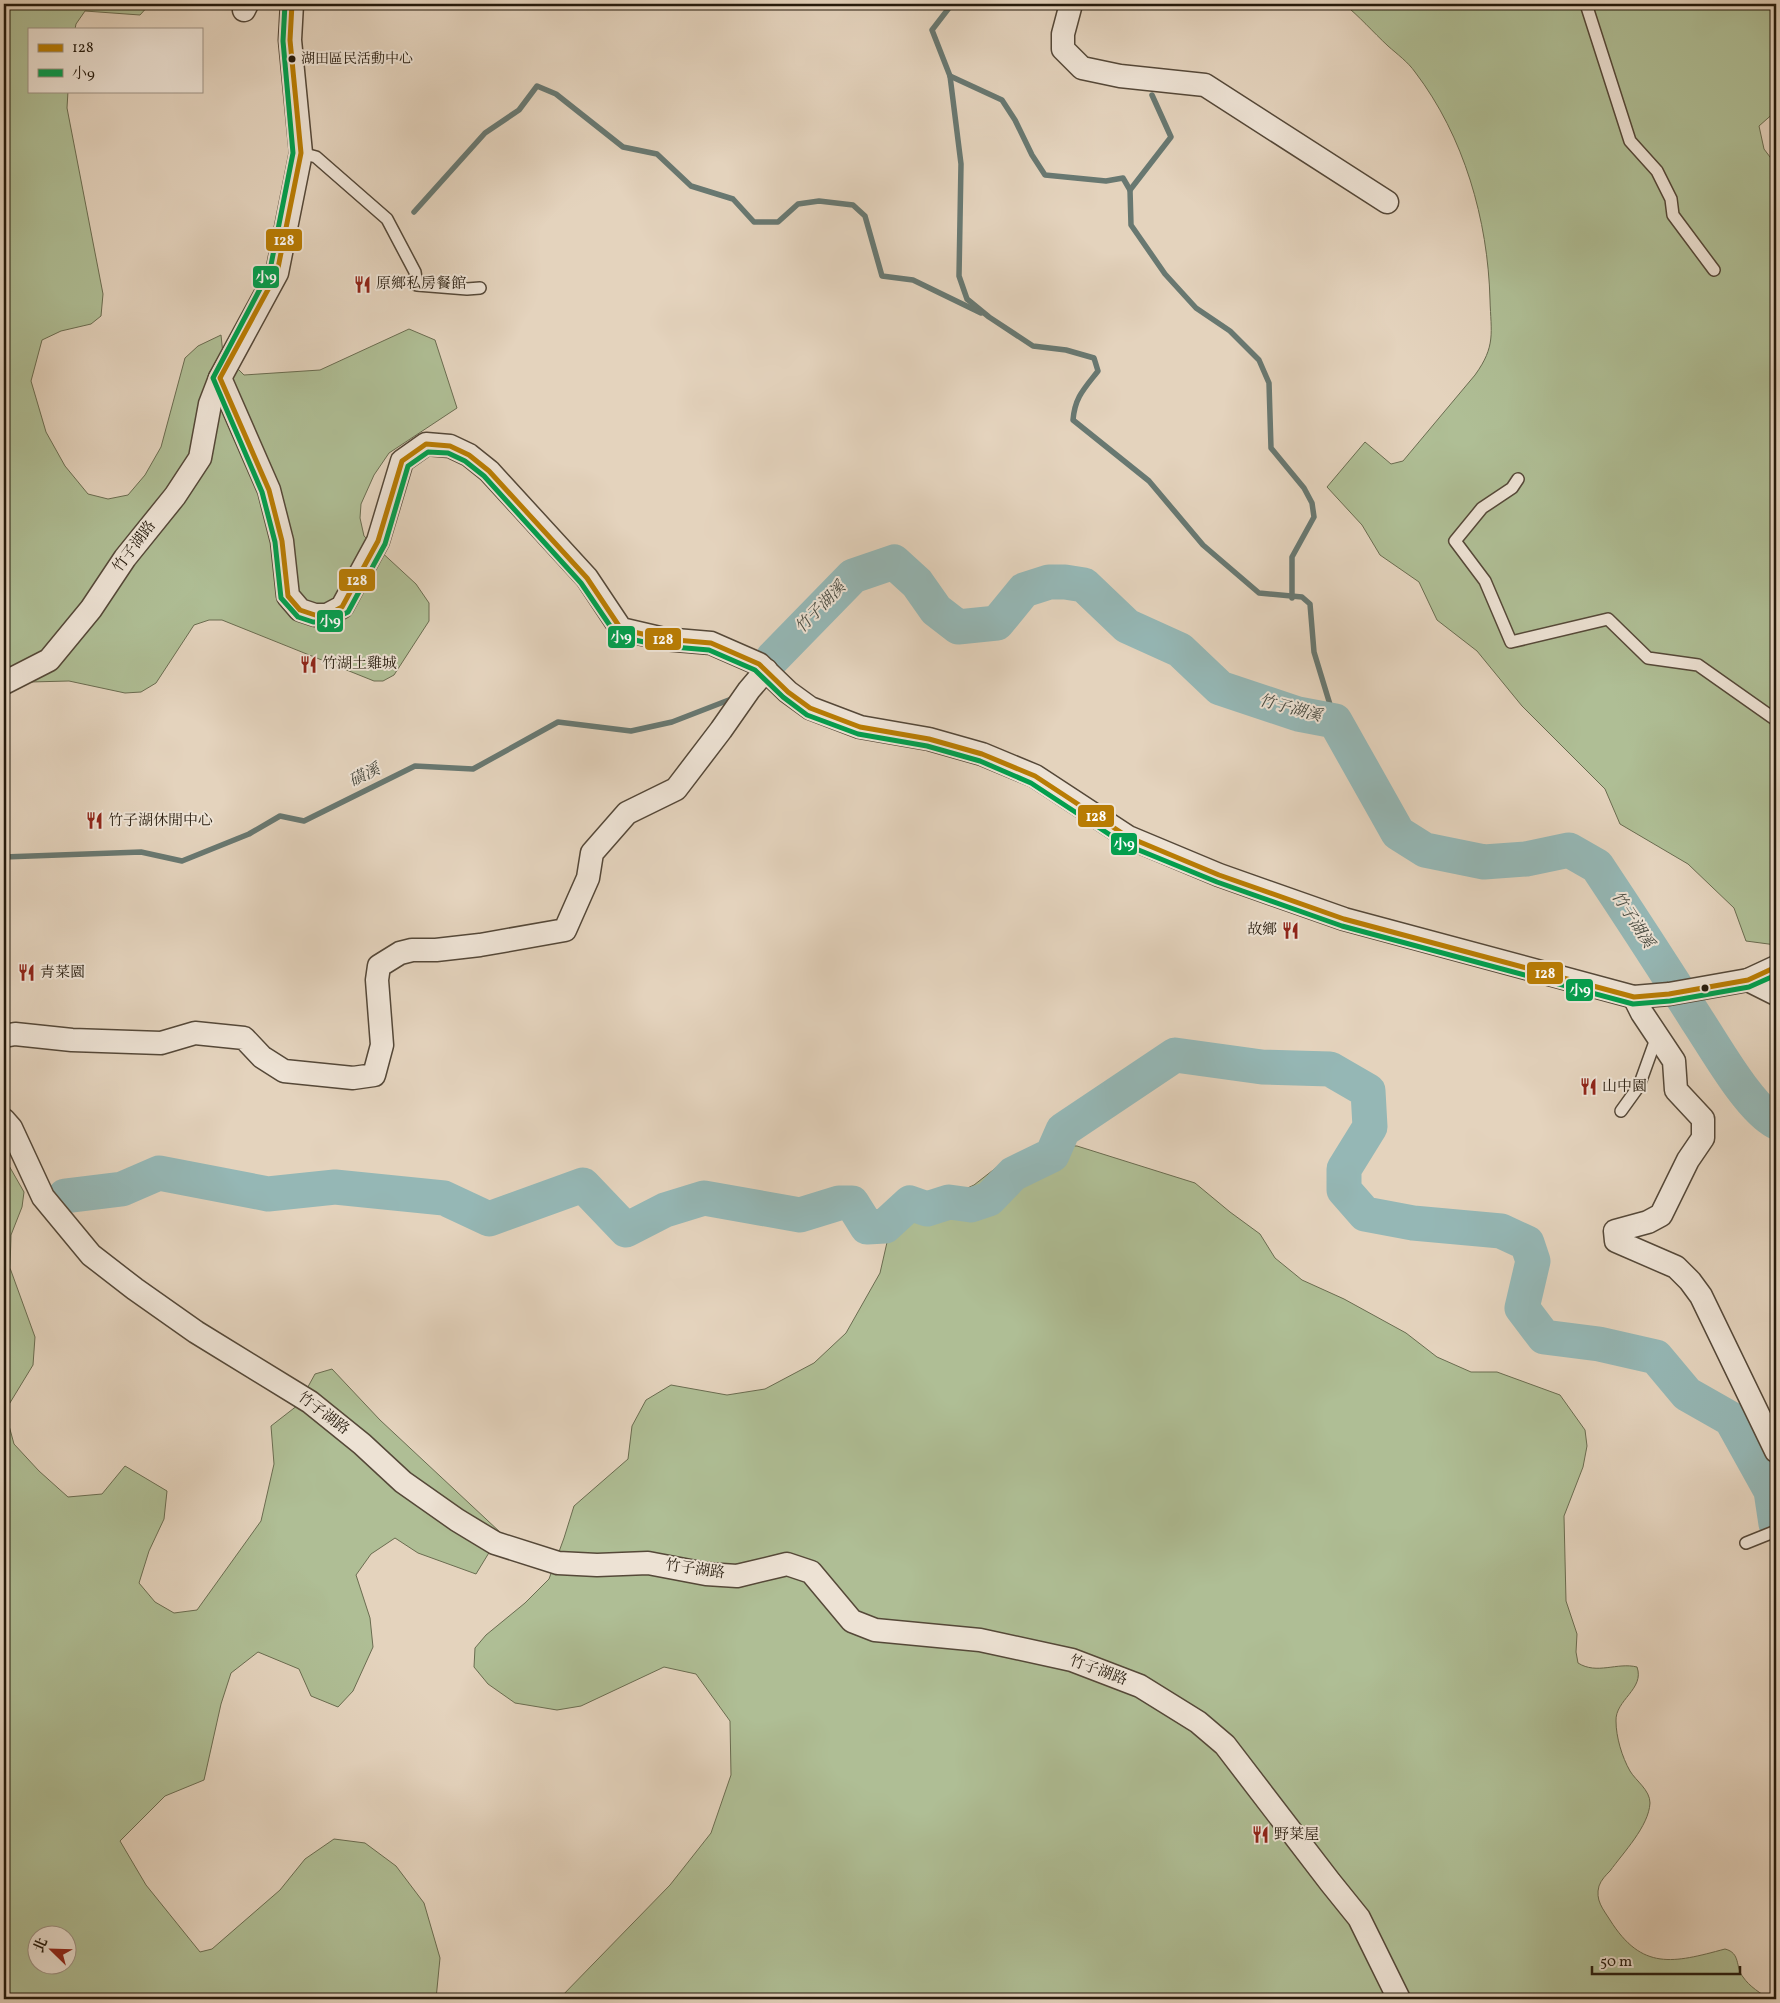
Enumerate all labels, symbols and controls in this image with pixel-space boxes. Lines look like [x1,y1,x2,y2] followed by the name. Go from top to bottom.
[28,28,202,92] legend
[72,38,94,59] text: 128
[301,50,413,69] place label: 湖田區民活動中心
[287,54,297,64] marker: 湖田區民活動中心
[72,64,95,85] text: 小9
[265,228,303,252] line badge: 128
[274,232,294,251] text: 128
[252,265,280,289] line badge: 小9
[255,269,277,288] text: 小9
[352,274,372,294] restaurant icon: 原鄉私房餐館
[376,274,466,295] place label: 原鄉私房餐館
[109,517,161,577] street label: 竹子湖路
[338,568,376,592] line badge: 128
[347,572,367,591] text: 128
[791,576,853,639] water label: 竹子湖溪
[316,609,344,633] line badge: 小9
[319,613,341,632] text: 小9
[607,625,636,649] line badge: 小9
[644,627,682,651] line badge: 128
[610,629,632,648] text: 小9
[653,631,673,650] text: 128
[298,654,318,674] restaurant icon: 竹湖土雞城
[322,654,397,675] place label: 竹湖土雞城
[1256,690,1326,728] water label: 竹子湖溪
[346,758,386,793] water label: 磺溪
[1077,804,1115,828] line badge: 128
[1086,808,1106,827] text: 128
[84,811,104,831] restaurant icon: 竹子湖休閒中心
[108,811,213,832] place label: 竹子湖休閒中心
[1110,832,1138,856] line badge: 小9
[1113,836,1135,855] text: 小9
[1605,887,1660,954] water label: 竹子湖溪
[1247,920,1277,941] place label: 故鄉
[1281,920,1301,940] restaurant icon: 故鄉
[1526,961,1564,985] line badge: 128
[16,963,36,983] restaurant icon: 青菜園
[40,963,85,984] place label: 青菜園
[1535,965,1555,984] text: 128
[1565,978,1594,1002] line badge: 小9
[1569,982,1591,1001] text: 小9
[1700,983,1710,993] unlabelled marker
[1578,1077,1598,1097] restaurant icon: 山中園
[1602,1077,1647,1098] place label: 山中園
[293,1388,353,1440] street label: 竹子湖路
[664,1555,726,1585] street label: 竹子湖路
[1066,1651,1130,1691] street label: 竹子湖路
[1250,1825,1270,1845] restaurant icon: 野菜屋
[1274,1825,1319,1846] place label: 野菜屋
[28,1926,78,1976] north arrow
[30,1935,53,1956] text: 北
[1592,1943,1740,1975] scale bar
[1600,1952,1632,1973] text: 50 m

